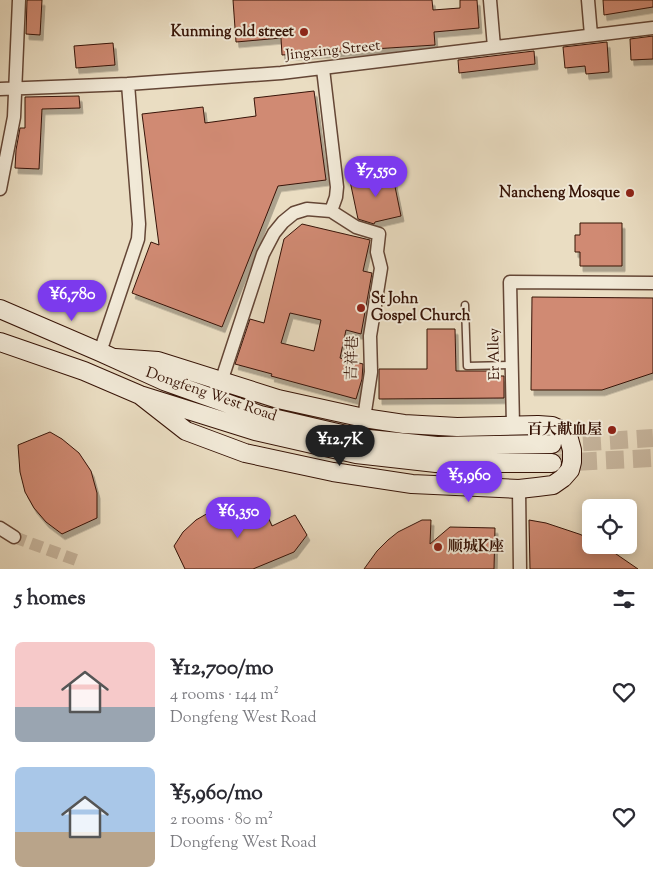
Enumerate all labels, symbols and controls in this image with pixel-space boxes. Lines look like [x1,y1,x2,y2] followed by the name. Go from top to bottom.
[171,22,295,43] place label: Kunming old street
[298,26,310,38] marker: Kunming old street
[284,36,381,67] street label: Jingxing Street
[335,156,417,198] pin: ¥7,550
[355,160,397,183] text: ¥7,550
[499,183,620,204] place label: Nancheng Mosque
[624,187,636,199] marker: Nancheng Mosque
[31,280,113,322] pin: ¥6,780
[49,284,95,307] text: ¥6,780
[371,289,471,327] place label: St John Gospel Church
[355,302,367,314] marker: St John Gospel Church
[484,327,506,380] street label: Er Alley
[342,335,364,381] street label: 吉祥巷
[143,363,280,427] street label: Dongfeng West Road
[527,420,602,441] place label: 百大献血屋
[299,424,381,467] pin: ¥12.7K
[606,424,618,436] marker: 百大献血屋
[317,429,363,452] text: ¥12.7K
[428,460,510,503] pin: ¥5,960
[447,465,491,488] text: ¥5,960
[197,496,279,539] pin: ¥6,350
[582,499,637,554] map controls
[582,499,637,554] button: locate
[217,501,259,524] text: ¥6,350
[448,537,504,558] place label: 顺城K座
[432,541,444,553] marker: 顺城K座
[15,584,85,614] text: 5 homes
[610,585,638,613] icon: filters
[170,654,274,684] text: ¥12,700/mo
[55,662,115,722] icon: home
[610,678,638,706] icon: heart
[170,684,279,707] text: 4 rooms · 144 m²
[170,707,317,730] text: Dongfeng West Road
[170,779,263,809] text: ¥5,960/mo
[55,787,115,847] icon: home
[610,803,638,831] icon: heart
[170,809,273,832] text: 2 rooms · 80 m²
[170,832,317,855] text: Dongfeng West Road

